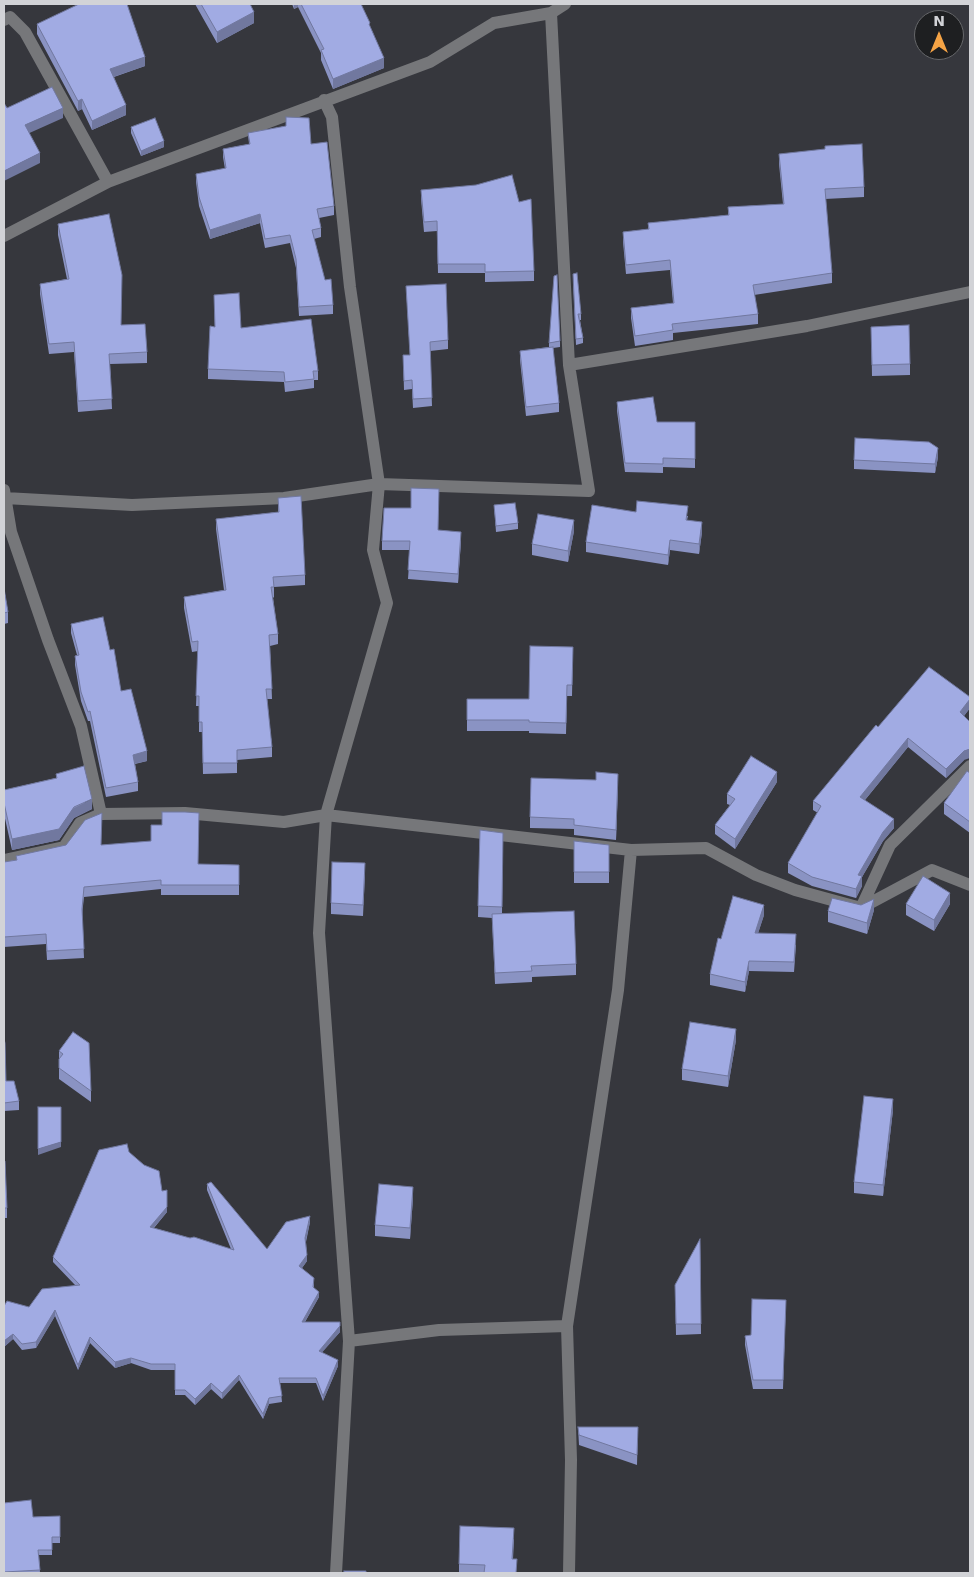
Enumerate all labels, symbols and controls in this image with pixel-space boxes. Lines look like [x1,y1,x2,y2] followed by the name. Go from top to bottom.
[914,10,964,60] north arrow
[933,13,945,29] text: N

